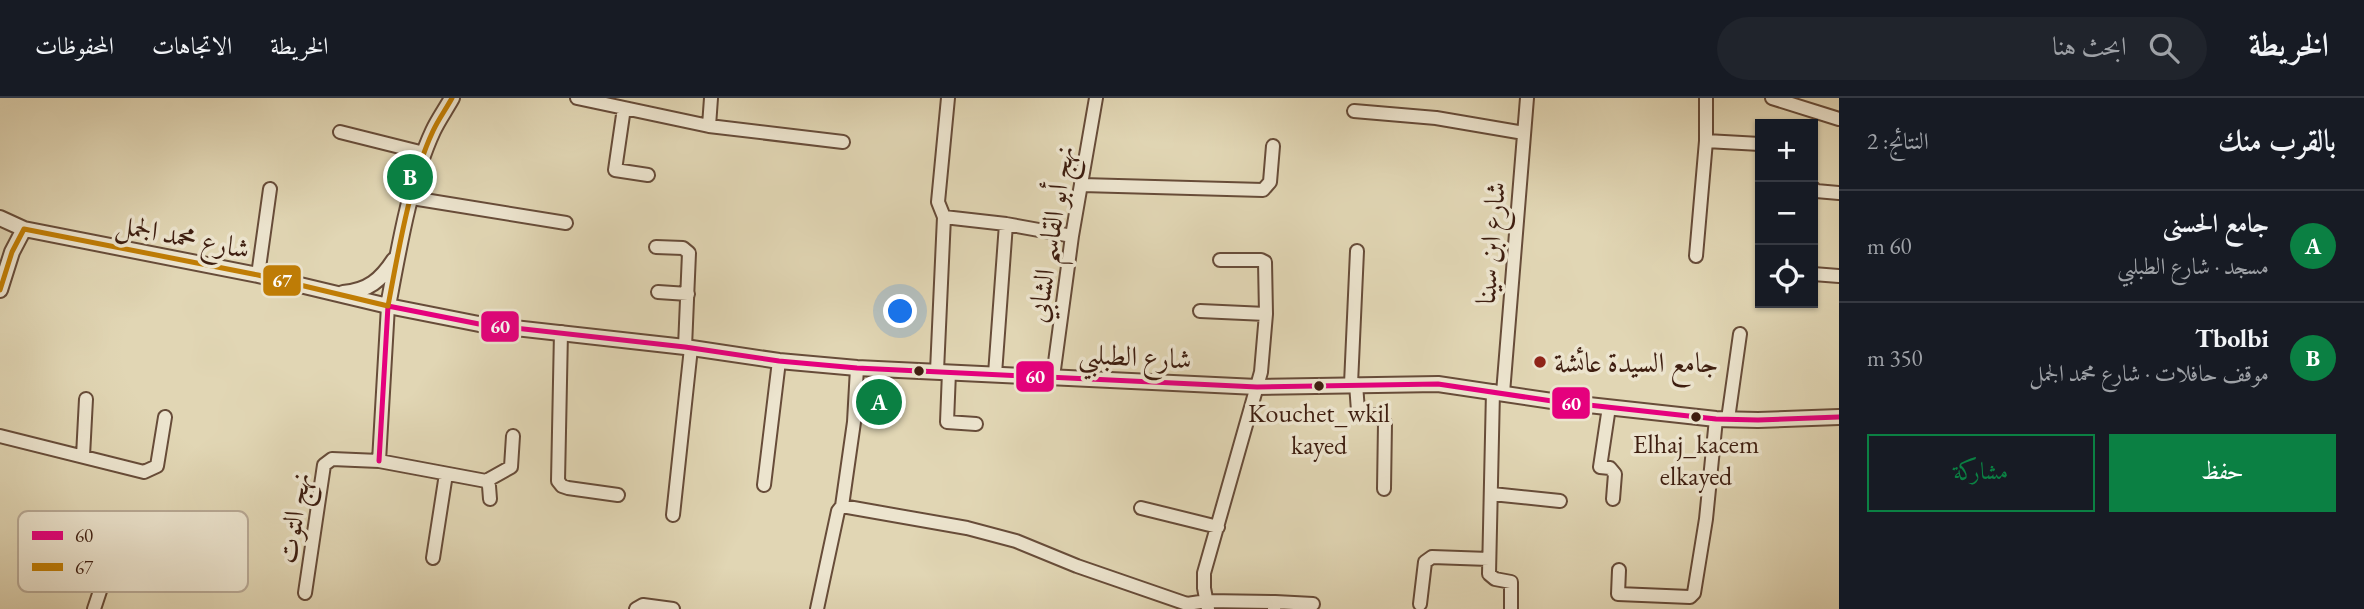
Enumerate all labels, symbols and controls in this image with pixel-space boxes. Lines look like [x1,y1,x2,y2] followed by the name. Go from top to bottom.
[1717,17,2207,80] search box
[2249,23,2329,66] text: الخريطة
[2052,29,2127,63] text: ابحث هنا
[2145,29,2183,67] icon: search
[35,30,114,61] text: المحفوظات
[152,30,232,61] text: الاتجاهات
[270,30,329,61] text: الخريطة
[1755,119,1818,308] map controls
[1755,119,1818,182] button: +
[2218,121,2336,160] text: بالقرب منك
[1867,126,1929,156] text: النتائج: 2
[1017,143,1092,326] street label: نهج أبو القاسم الشابي
[387,151,433,203] pin: B
[1467,180,1519,306] street label: شارع ابن سينا
[1755,182,1818,245] button: −
[112,205,253,273] street label: شارع محمد الجمل
[2162,206,2269,240] text: جامع الحسنى
[1867,231,1912,261] text: 60 m
[2305,231,2321,261] text: A
[1755,245,1818,308] button: locate
[2117,251,2269,281] text: مسجد · شارع الطبلبي
[262,264,302,297] line badge: 67
[272,268,293,293] text: 67
[883,294,917,328] your location
[480,310,520,343] line badge: 60
[490,314,510,339] text: 60
[2195,321,2269,355] text: Tbolbi
[1077,335,1193,386] street label: شارع الطبلبي
[1867,343,1923,373] text: 350 m
[2306,343,2320,373] text: B
[1554,344,1718,388] place label: جامع السيدة عائشة
[1532,354,1548,370] marker: جامع السيدة عائشة
[2029,358,2269,388] text: موقف حافلات · شارع محمد الجمل
[1015,360,1055,393] line badge: 60
[912,364,926,378] unlabelled marker
[1025,364,1045,389] text: 60
[856,376,902,428] pin: A
[1312,379,1326,393] marker: Kouchet_wkil kayed
[1551,386,1591,420] line badge: 60
[1561,391,1581,416] text: 60
[1248,396,1390,462] place label: Kouchet_wkil kayed
[1689,410,1703,424] marker: Elhaj_kacem elkayed
[1633,427,1759,493] place label: Elhaj_kacem elkayed
[1867,434,2095,512] button: مشاركة
[2109,434,2336,512] button: حفظ
[268,470,325,567] street label: نهج التوت
[18,511,248,592] legend
[75,523,93,548] text: 60
[75,555,94,580] text: 67

